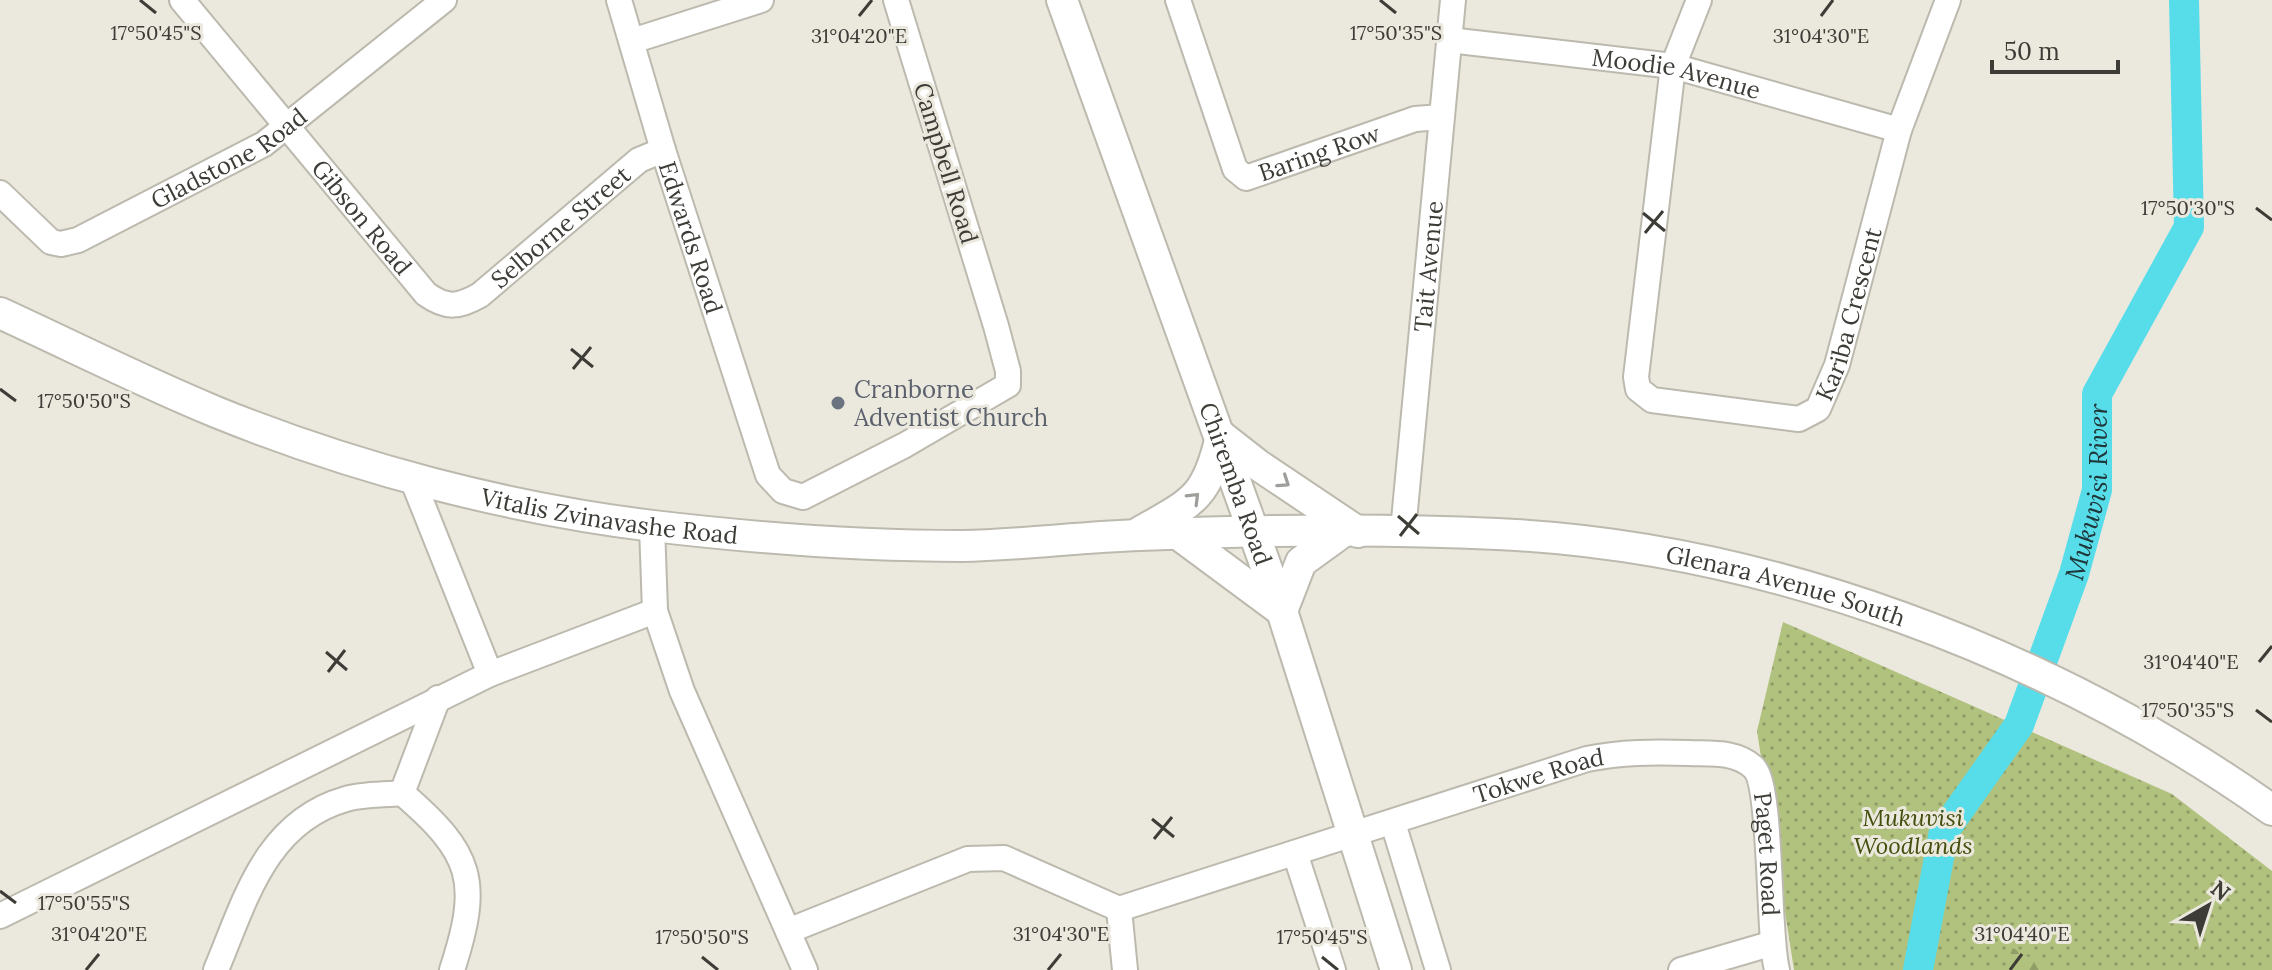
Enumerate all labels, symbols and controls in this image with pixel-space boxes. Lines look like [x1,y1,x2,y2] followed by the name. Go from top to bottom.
[110,20,202,45] text: 17°50'45"S
[1350,20,1442,45] text: 17°50'35"S
[811,23,907,48] text: 31°04'20"E
[1773,23,1869,48] text: 31°04'30"E
[1992,24,2118,74] scale bar
[2004,36,2060,67] text: 50 m
[1590,41,1764,106] street label: Moodie Avenue
[907,79,985,247] street label: Campbell Road
[145,101,313,215] street label: Gladstone Road
[1254,117,1385,188] street label: Baring Row
[305,153,419,281] street label: Gibson Road
[652,157,730,317] street label: Edwards Road
[484,158,637,295] street label: Selborne Street
[2141,195,2235,220] text: 17°50'30"S
[1406,199,1450,333] street label: Tait Avenue
[1808,223,1888,405] street label: Kariba Crescent
[853,374,1048,433] place label: Cranborne Adventist Church
[37,388,131,413] text: 17°50'50"S
[829,394,847,412] marker: Cranborne Adventist Church
[1193,398,1280,569] street label: Chiremba Road
[2057,403,2114,584] water label: Mukuvisi River
[1275,473,1290,488] one-way arrow
[477,480,739,550] street label: Vitalis Zvinavashe Road
[1184,493,1199,507] one-way arrow
[1663,538,1910,633] street label: Glenara Avenue South
[2143,649,2239,674] text: 31°04'40"E
[2142,697,2234,722] text: 17°50'35"S
[1469,741,1606,810] street label: Tokwe Road
[1747,790,1787,917] street label: Paget Road
[1854,802,1972,861] park label: Mukuvisi Woodlands
[2168,866,2248,946] north arrow
[2205,874,2236,907] text: N
[38,890,130,915] text: 17°50'55"S
[51,921,147,946] text: 31°04'20"E
[1013,921,1109,946] text: 31°04'30"E
[1974,921,2070,946] text: 31°04'40"E
[655,924,749,949] text: 17°50'50"S
[1276,924,1368,949] text: 17°50'45"S

